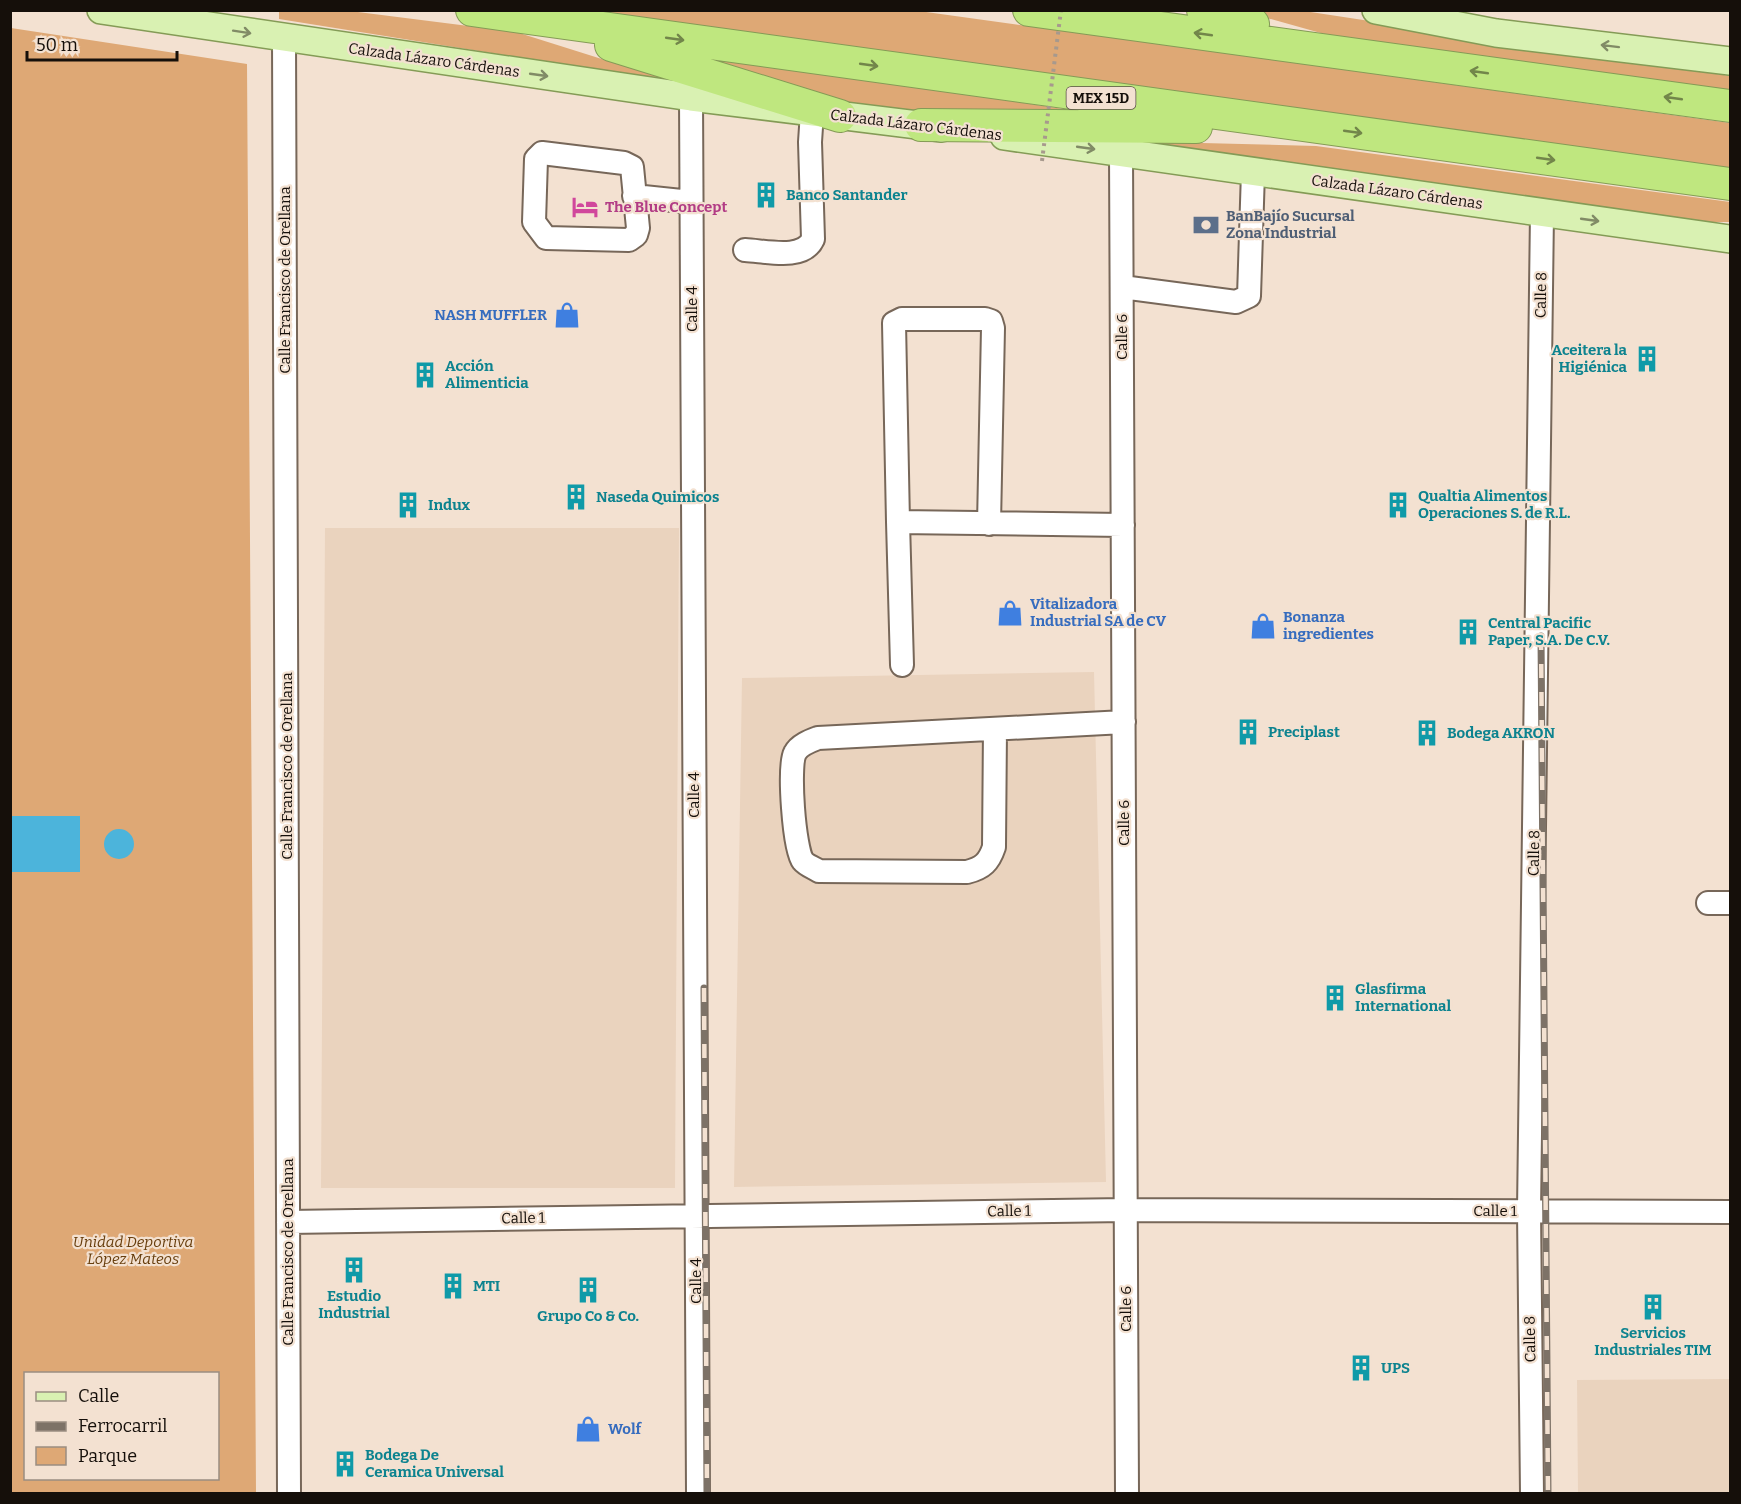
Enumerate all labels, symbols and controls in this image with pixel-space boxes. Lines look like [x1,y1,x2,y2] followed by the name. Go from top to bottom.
[27,24,177,62] scale bar
[232,26,252,37] one-way arrow
[1194,29,1213,40] one-way arrow
[665,33,685,44] one-way arrow
[36,34,78,56] text: 50 m
[347,39,521,81] street label: Calzada Lázaro Cárdenas
[1600,41,1620,52] one-way arrow
[858,60,878,71] one-way arrow
[1470,66,1490,77] one-way arrow
[529,70,548,81] one-way arrow
[1066,87,1136,109] road number: MEX 15D
[1663,93,1683,104] one-way arrow
[829,106,1003,144] street label: Calzada Lázaro Cárdenas
[1343,127,1362,138] one-way arrow
[1075,142,1095,153] one-way arrow
[1536,154,1556,165] one-way arrow
[1310,171,1484,213] street label: Calzada Lázaro Cárdenas
[751,180,781,210] building icon: Banco Santander
[276,186,294,374] street label: Calle Francisco de Orellana
[786,186,908,204] place label: Banco Santander
[570,192,600,222] hotel icon: The Blue Concept
[605,198,727,216] place label: The Blue Concept
[1226,207,1355,242] place label: BanBajío Sucursal Zona Industrial
[1191,210,1221,240] bank icon: BanBajío Sucursal Zona Industrial
[1580,214,1600,225] one-way arrow
[1532,272,1550,318] street label: Calle 8
[683,286,701,332] street label: Calle 4
[552,300,582,330] shop icon: NASH MUFFLER
[434,306,547,324] place label: NASH MUFFLER
[1113,314,1131,360] street label: Calle 6
[1551,341,1628,376] place label: Aceitera la Higiénica
[1632,344,1662,374] building icon: Aceitera la Higiénica
[445,357,529,392] place label: Acción Alimenticia
[410,360,440,390] building icon: Acción Alimenticia
[561,482,591,512] building icon: Naseda Quimicos
[1418,487,1570,522] place label: Qualtia Alimentos Operaciones S. de R.L.
[596,488,719,506] place label: Naseda Quimicos
[393,490,423,520] building icon: Indux
[1383,490,1413,520] building icon: Qualtia Alimentos Operaciones S. de R.L.
[428,496,471,514] place label: Indux
[1030,595,1167,630] place label: Vitalizadora Industrial SA de CV
[995,598,1025,628] shop icon: Vitalizadora Industrial SA de CV
[1283,608,1374,643] place label: Bonanza ingredientes
[1248,611,1278,641] shop icon: Bonanza ingredientes
[1488,614,1610,649] place label: Central Pacific Paper, S.A. De C.V.
[1453,617,1483,647] building icon: Central Pacific Paper, S.A. De C.V.
[278,672,296,860] street label: Calle Francisco de Orellana
[1233,717,1263,747] building icon: Preciplast
[1412,718,1442,748] building icon: Bodega AKRON
[1268,723,1340,741] place label: Preciplast
[1447,724,1556,742] place label: Bodega AKRON
[685,772,703,818] street label: Calle 4
[1115,800,1133,846] street label: Calle 6
[1525,830,1543,876] street label: Calle 8
[1355,980,1451,1015] place label: Glasfirma International
[1320,983,1350,1013] building icon: Glasfirma International
[279,1158,297,1346] street label: Calle Francisco de Orellana
[987,1202,1031,1220] street label: Calle 1
[1473,1202,1517,1220] street label: Calle 1
[501,1209,545,1227] street label: Calle 1
[73,1233,193,1268] park label: Unidad Deportiva López Mateos
[339,1255,369,1285] building icon: Estudio Industrial
[687,1258,705,1304] street label: Calle 4
[438,1271,468,1301] building icon: MTI
[573,1275,603,1305] building icon: Grupo Co & Co.
[473,1277,500,1295] place label: MTI
[1117,1286,1135,1332] street label: Calle 6
[318,1287,390,1322] place label: Estudio Industrial
[1638,1292,1668,1322] building icon: Servicios Industriales TIM
[537,1307,639,1325] place label: Grupo Co & Co.
[1521,1316,1539,1362] street label: Calle 8
[1594,1324,1712,1359] place label: Servicios Industriales TIM
[1346,1353,1376,1383] building icon: UPS
[1381,1359,1410,1377] place label: UPS
[24,1372,219,1480] legend
[78,1385,119,1407] text: Calle
[573,1414,603,1444] shop icon: Wolf
[78,1415,167,1437] text: Ferrocarril
[608,1420,643,1438] place label: Wolf
[78,1445,137,1467] text: Parque
[365,1446,504,1481] place label: Bodega De Ceramica Universal
[330,1449,360,1479] building icon: Bodega De Ceramica Universal

